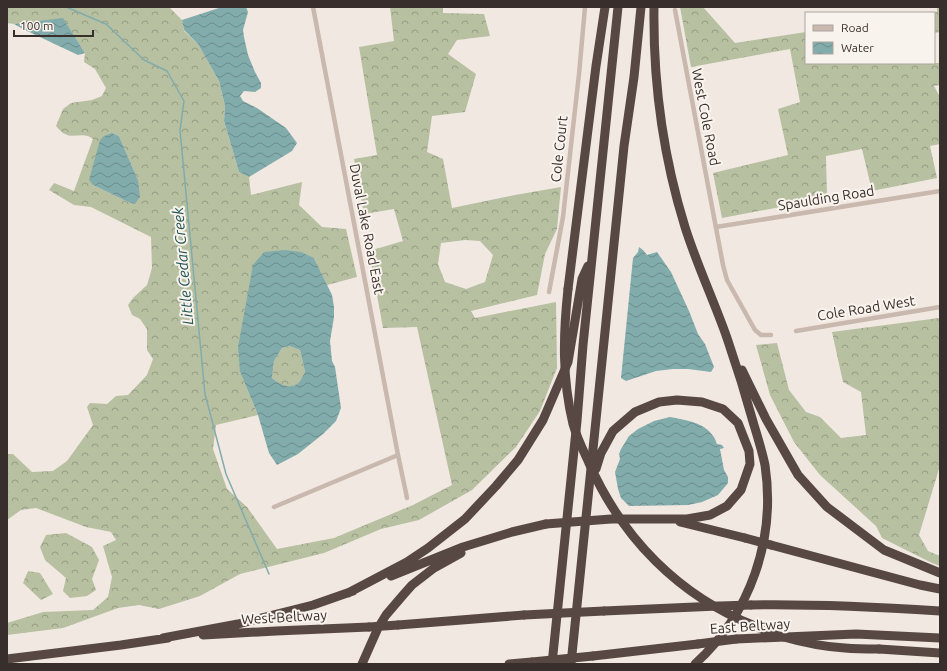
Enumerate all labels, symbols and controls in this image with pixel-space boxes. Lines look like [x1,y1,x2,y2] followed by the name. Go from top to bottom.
[14,12,93,38] scale bar
[805,12,935,64] legend
[20,19,53,32] text: 100 m
[841,21,869,34] text: Road
[841,41,874,54] text: Water
[689,67,723,167] street label: West Cole Road
[548,114,571,183] street label: Cole Court
[346,162,388,296] street label: Duval Lake Road East
[777,182,875,214] street label: Spaulding Road
[169,206,196,326] water label: Little Cedar Creek
[816,292,917,324] street label: Cole Road West
[241,607,328,627] street label: West Beltway
[709,615,791,637] street label: East Beltway

